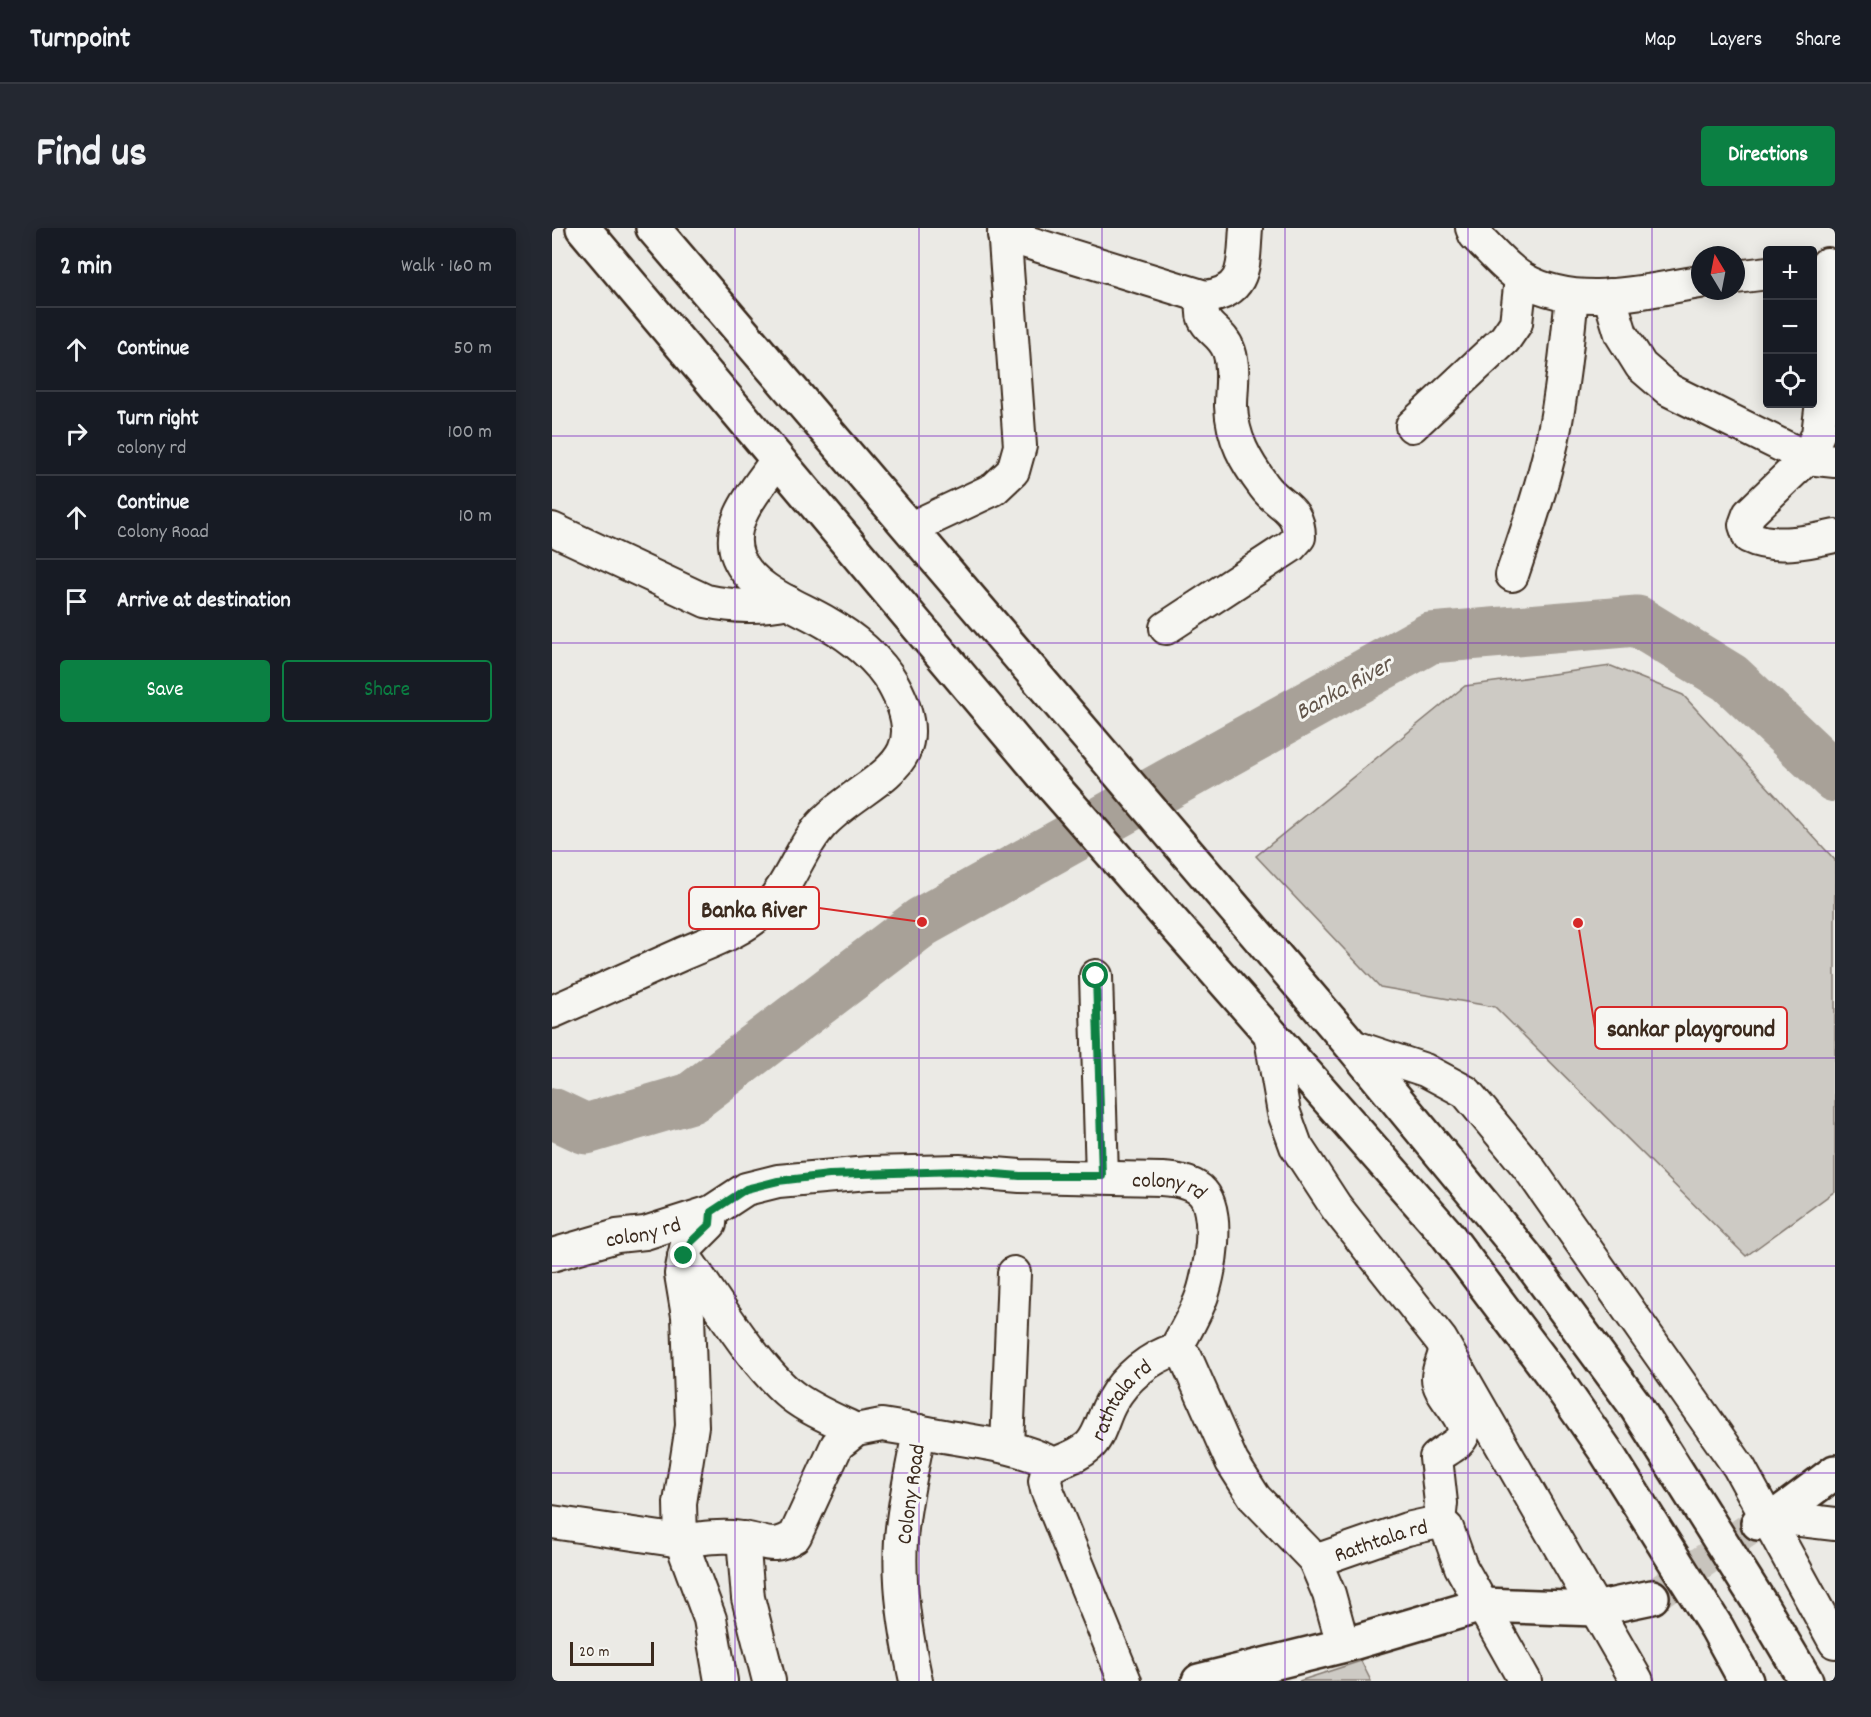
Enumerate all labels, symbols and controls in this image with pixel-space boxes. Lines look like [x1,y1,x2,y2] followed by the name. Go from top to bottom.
[30,21,130,61] text: Turnpoint
[1645,26,1676,56] text: Map
[1709,26,1762,56] text: Layers
[1795,26,1841,56] text: Share
[36,126,147,186] text: Find us
[1701,126,1835,186] button: Directions
[1691,246,1745,300] north arrow
[1763,246,1817,408] map controls
[1763,246,1817,300] button: +
[60,249,112,286] text: 2 min
[401,253,492,281] text: Walk · 160 m
[1763,300,1817,354] button: −
[60,333,93,366] icon: ahead
[117,334,189,365] text: Continue
[454,335,492,363] text: 50 m
[1763,354,1817,408] button: locate
[117,404,199,435] text: Turn right
[60,417,93,450] icon: right
[448,419,492,447] text: 100 m
[117,435,186,463] text: colony rd
[117,488,189,519] text: Continue
[60,501,93,534] icon: ahead
[458,503,492,531] text: 10 m
[117,519,209,547] text: Colony Road
[60,585,93,618] icon: arrive
[117,586,291,617] text: Arrive at destination
[1290,648,1402,730] water label: Banka River
[60,660,270,722] button: Save
[282,660,492,722] button: Share
[689,887,819,929] callout: Banka River
[701,895,808,929] text: Banka River
[1082,962,1108,988] route start
[1595,1007,1787,1049] callout: sankar playground
[1607,1014,1775,1048] text: sankar playground
[1132,1166,1213,1208] street label: colony rd
[602,1211,685,1258] street label: colony rd
[670,1242,696,1268] route end
[1085,1353,1159,1447] street label: rathtala rd
[890,1442,935,1547] street label: Colony Road
[1331,1513,1431,1572] street label: Rathtala rd
[570,1639,654,1666] scale bar
[579,1641,609,1664] text: 20 m

